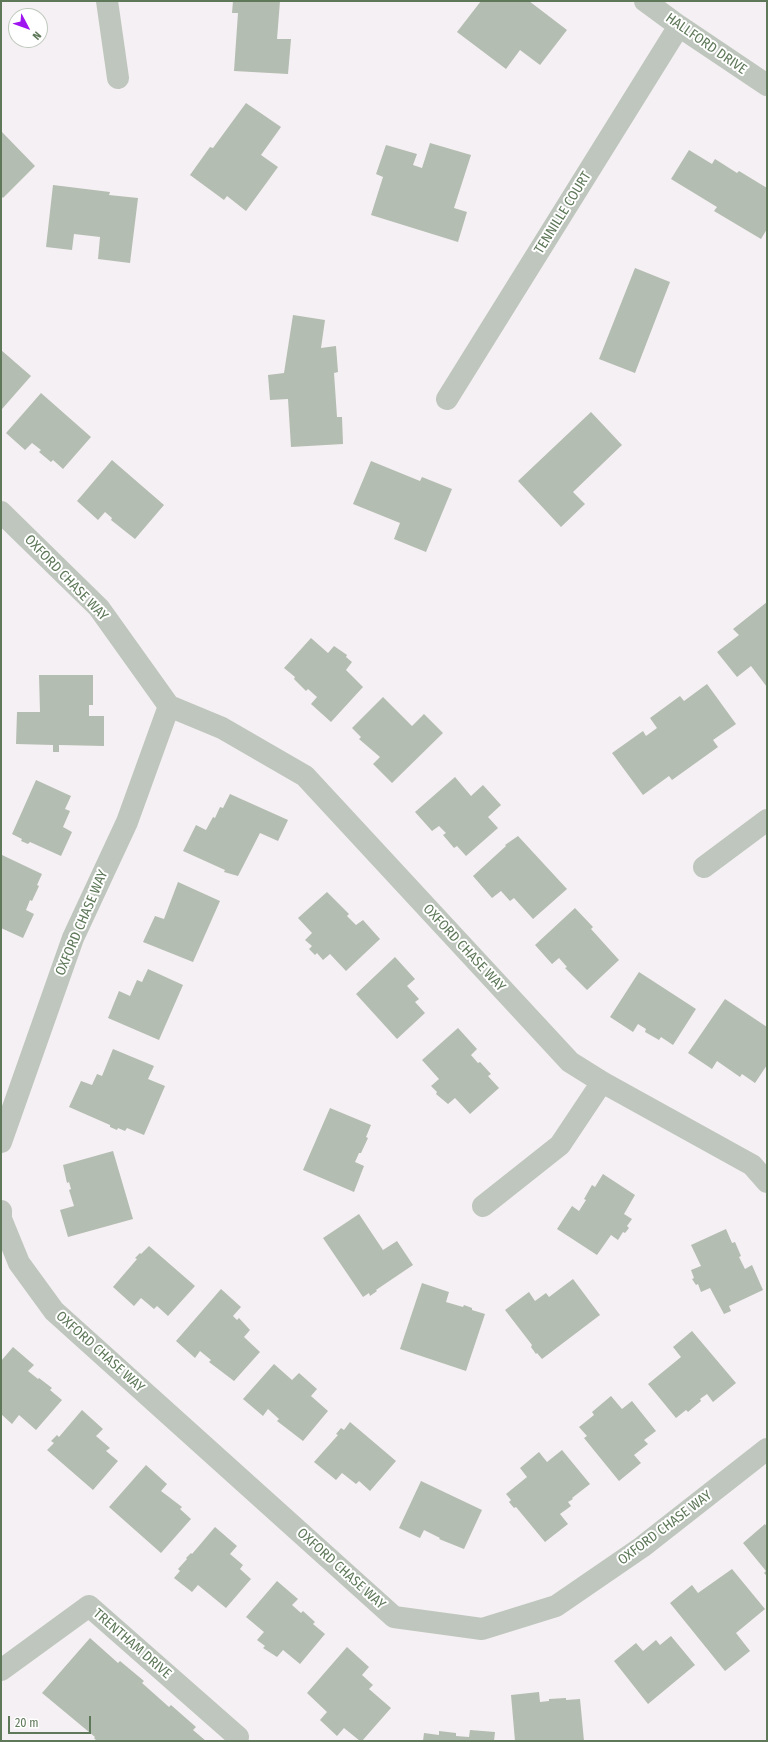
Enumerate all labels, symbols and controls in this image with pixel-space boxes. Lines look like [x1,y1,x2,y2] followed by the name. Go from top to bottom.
[8,8,48,48] north arrow
[662,10,750,78] street label: HALLFORD DRIVE
[30,29,44,42] text: N
[531,169,595,257] street label: TENNILLE COURT
[21,531,111,625] street label: OXFORD CHASE WAY
[52,868,112,978] street label: OXFORD CHASE WAY
[419,901,509,995] street label: OXFORD CHASE WAY
[52,1308,148,1396] street label: OXFORD CHASE WAY
[615,1487,715,1569] street label: OXFORD CHASE WAY
[293,1525,389,1613] street label: OXFORD CHASE WAY
[90,1606,174,1682] street label: TRENTHAM DRIVE
[10,1708,93,1734] scale bar
[15,1716,39,1730] text: 20 m

